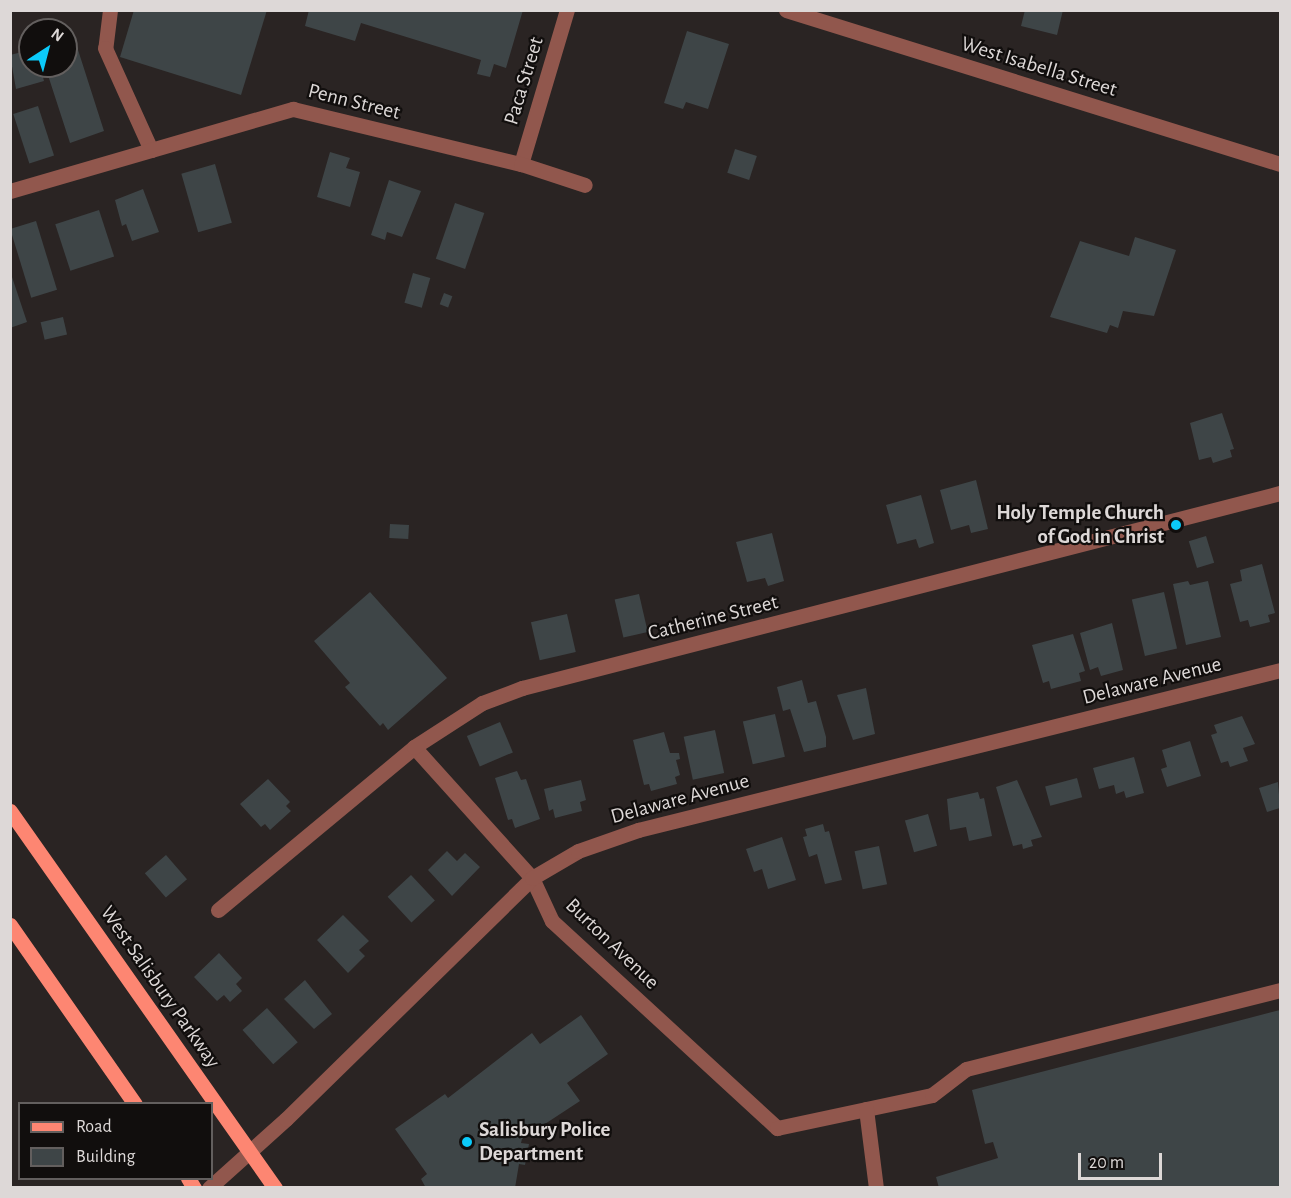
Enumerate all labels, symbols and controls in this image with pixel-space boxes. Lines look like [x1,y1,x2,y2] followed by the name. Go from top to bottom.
[18,18,78,78] north arrow
[48,25,67,45] text: N
[958,31,1120,103] street label: West Isabella Street
[499,34,549,128] street label: Paca Street
[305,78,403,126] street label: Penn Street
[996,500,1164,550] place label: Holy Temple Church of God in Christ
[1169,518,1183,532] marker: Holy Temple Church of God in Christ
[645,590,781,646] street label: Catherine Street
[1080,652,1224,710] street label: Delaware Avenue
[608,768,752,830] street label: Delaware Avenue
[560,893,664,995] street label: Burton Avenue
[95,901,225,1073] street label: West Salisbury Parkway
[18,1102,213,1180] legend
[479,1117,610,1167] place label: Salisbury Police Department
[76,1118,112,1136] text: Road
[460,1135,474,1149] marker: Salisbury Police Department
[1081,1141,1165,1179] scale bar
[76,1148,135,1166] text: Building
[1089,1154,1124,1172] text: 20 m

